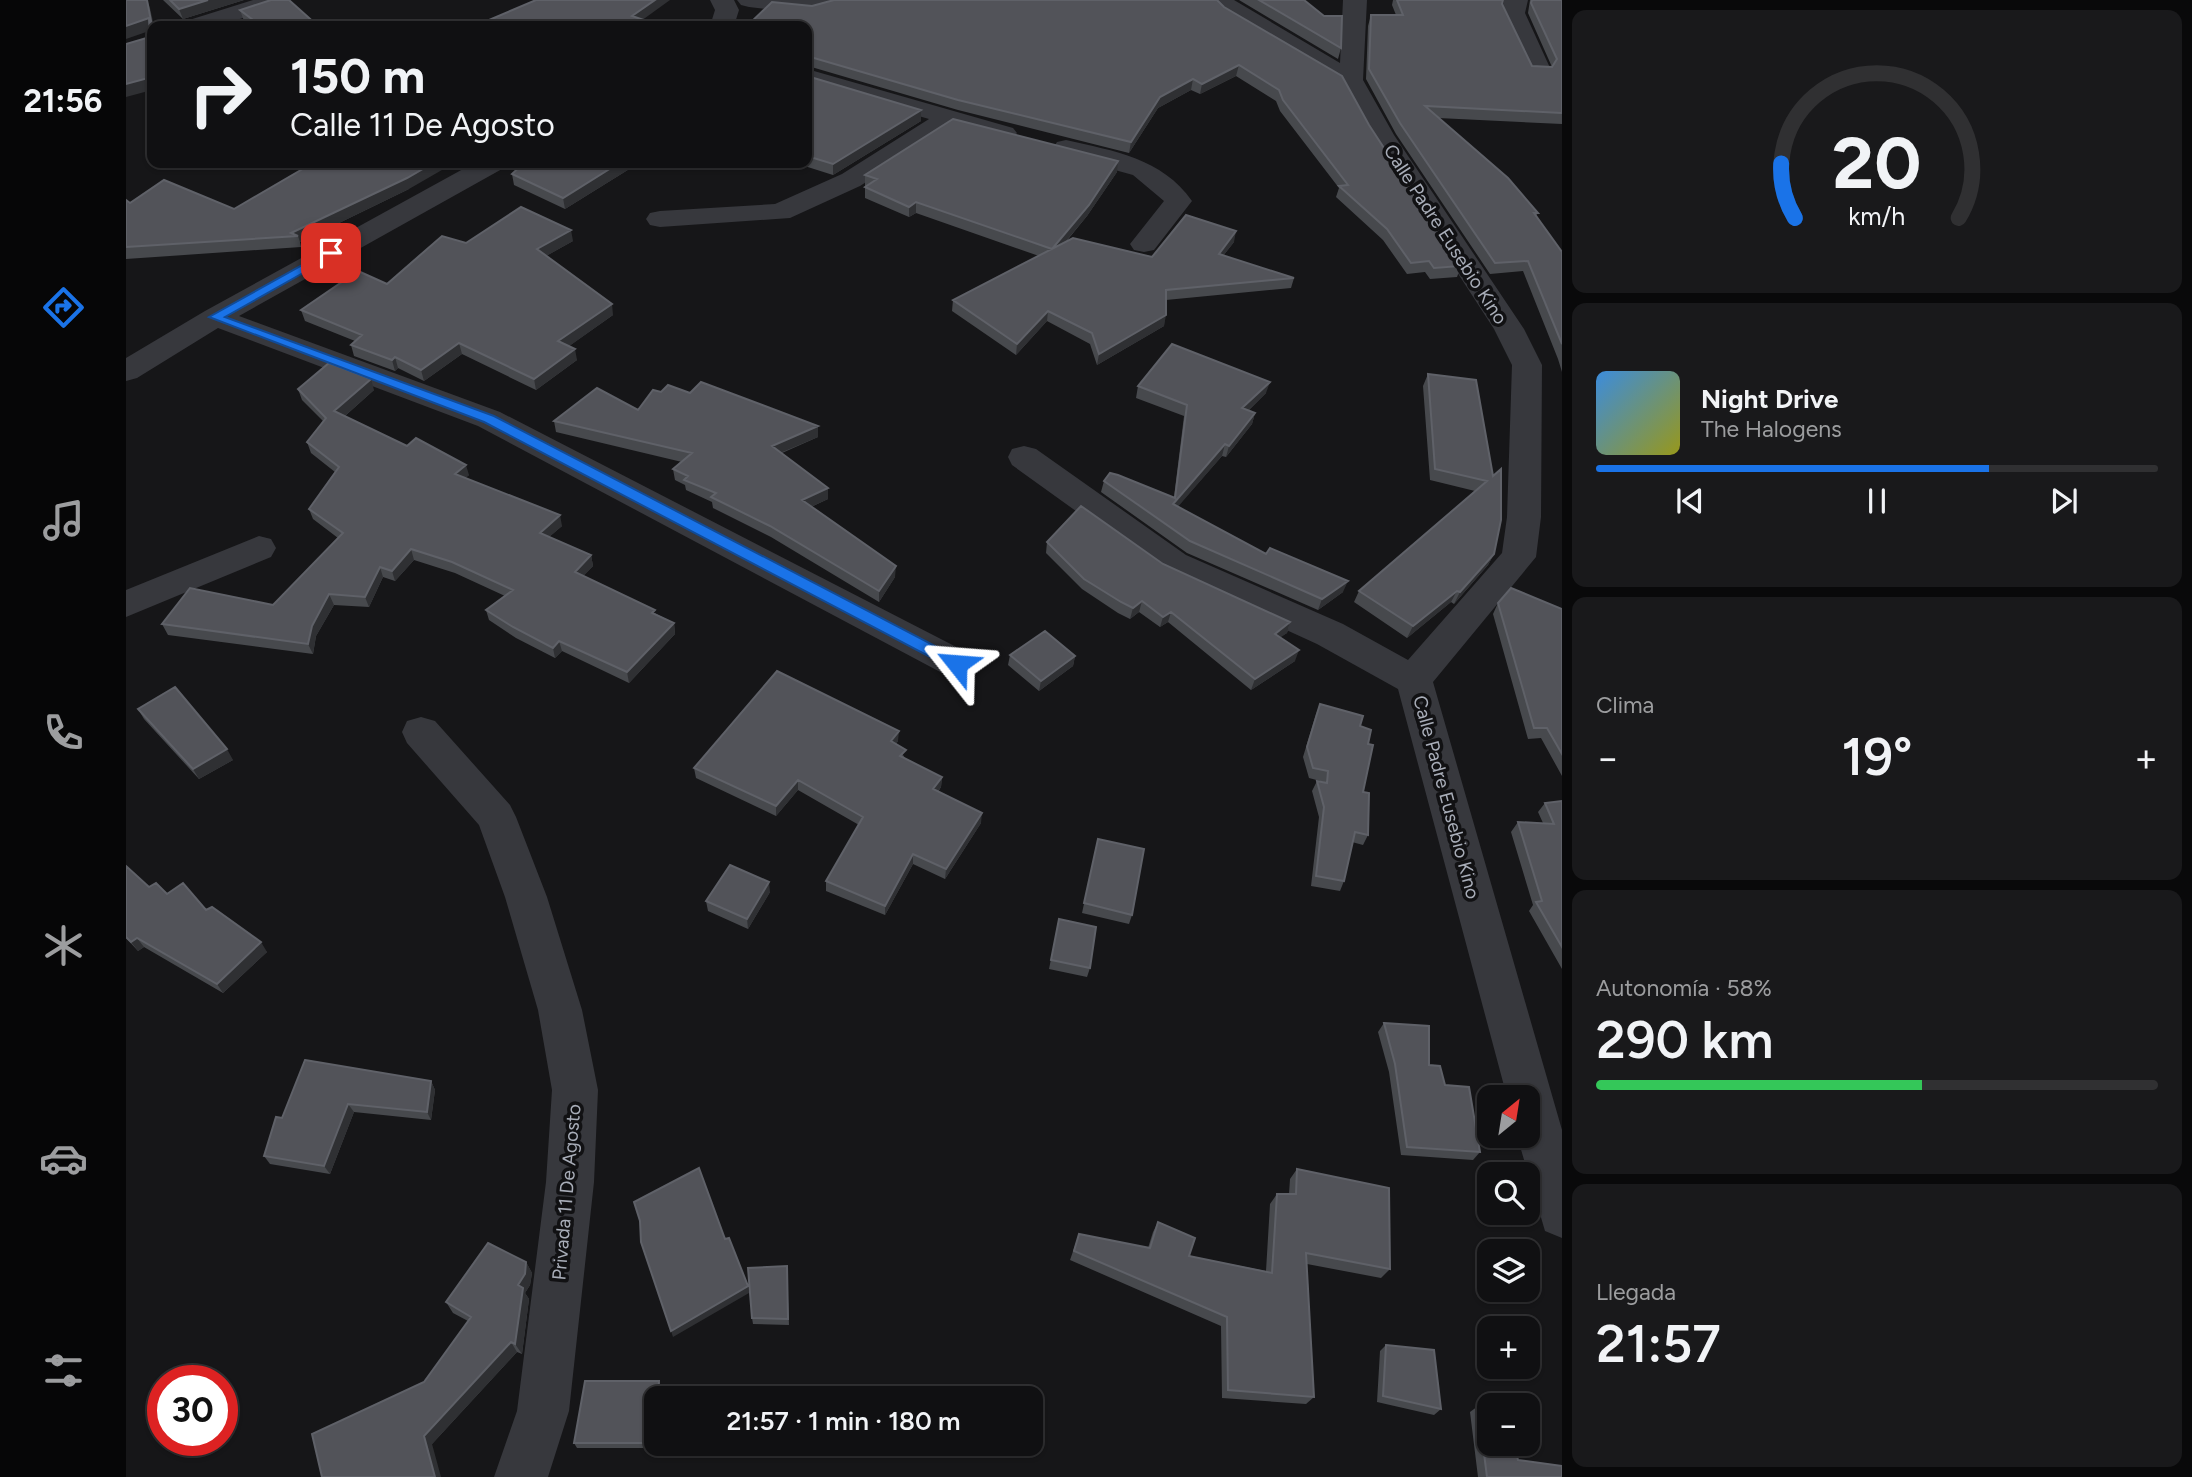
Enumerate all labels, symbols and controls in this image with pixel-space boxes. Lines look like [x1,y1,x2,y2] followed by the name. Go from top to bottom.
[290,46,425,105] text: 150 m
[175,49,266,140] icon: right
[24,82,102,120] text: 21:56
[290,106,555,144] text: Calle 11 De Agosto
[1832,119,1922,206] text: 20
[1379,140,1512,329] street label: Calle Padre Eusebio Kino
[1848,201,1906,231] text: km/h
[301,223,361,283] pin
[312,234,350,272] icon: arrive
[39,283,88,332] icon: directions
[1701,383,1838,415] text: Night Drive
[1701,415,1842,443] text: The Halogens
[1671,482,1709,520] icon: previous
[1858,482,1896,520] icon: pause
[2045,482,2083,520] icon: next
[39,496,88,545] icon: music
[920,627,994,701] position arrow
[1596,691,1654,719] text: Clima
[1408,693,1485,901] street label: Calle Padre Eusebio Kino
[39,708,88,757] icon: phone
[1841,726,1913,788] text: 19°
[1596,735,1620,781] text: −
[2134,735,2158,781] text: +
[39,921,88,970] icon: climate
[1596,974,1772,1002] text: Autonomía · 58%
[1596,1009,1773,1071] text: 290 km
[1477,1085,1540,1148] north arrow
[1477,1085,1540,1456] map controls
[547,1103,586,1281] street label: Privada 11 De Agosto
[39,1134,88,1183] icon: car
[1477,1162,1540,1225] button: search
[1477,1239,1540,1302] button: layers
[1596,1278,1676,1306] text: Llegada
[1596,1313,1721,1375] text: 21:57
[1477,1316,1540,1379] button: +
[39,1346,88,1395] icon: filters
[147,1365,238,1456] speed limit sign: 30
[1477,1393,1540,1456] button: −
[727,1405,960,1437] text: 21:57 · 1 min · 180 m

